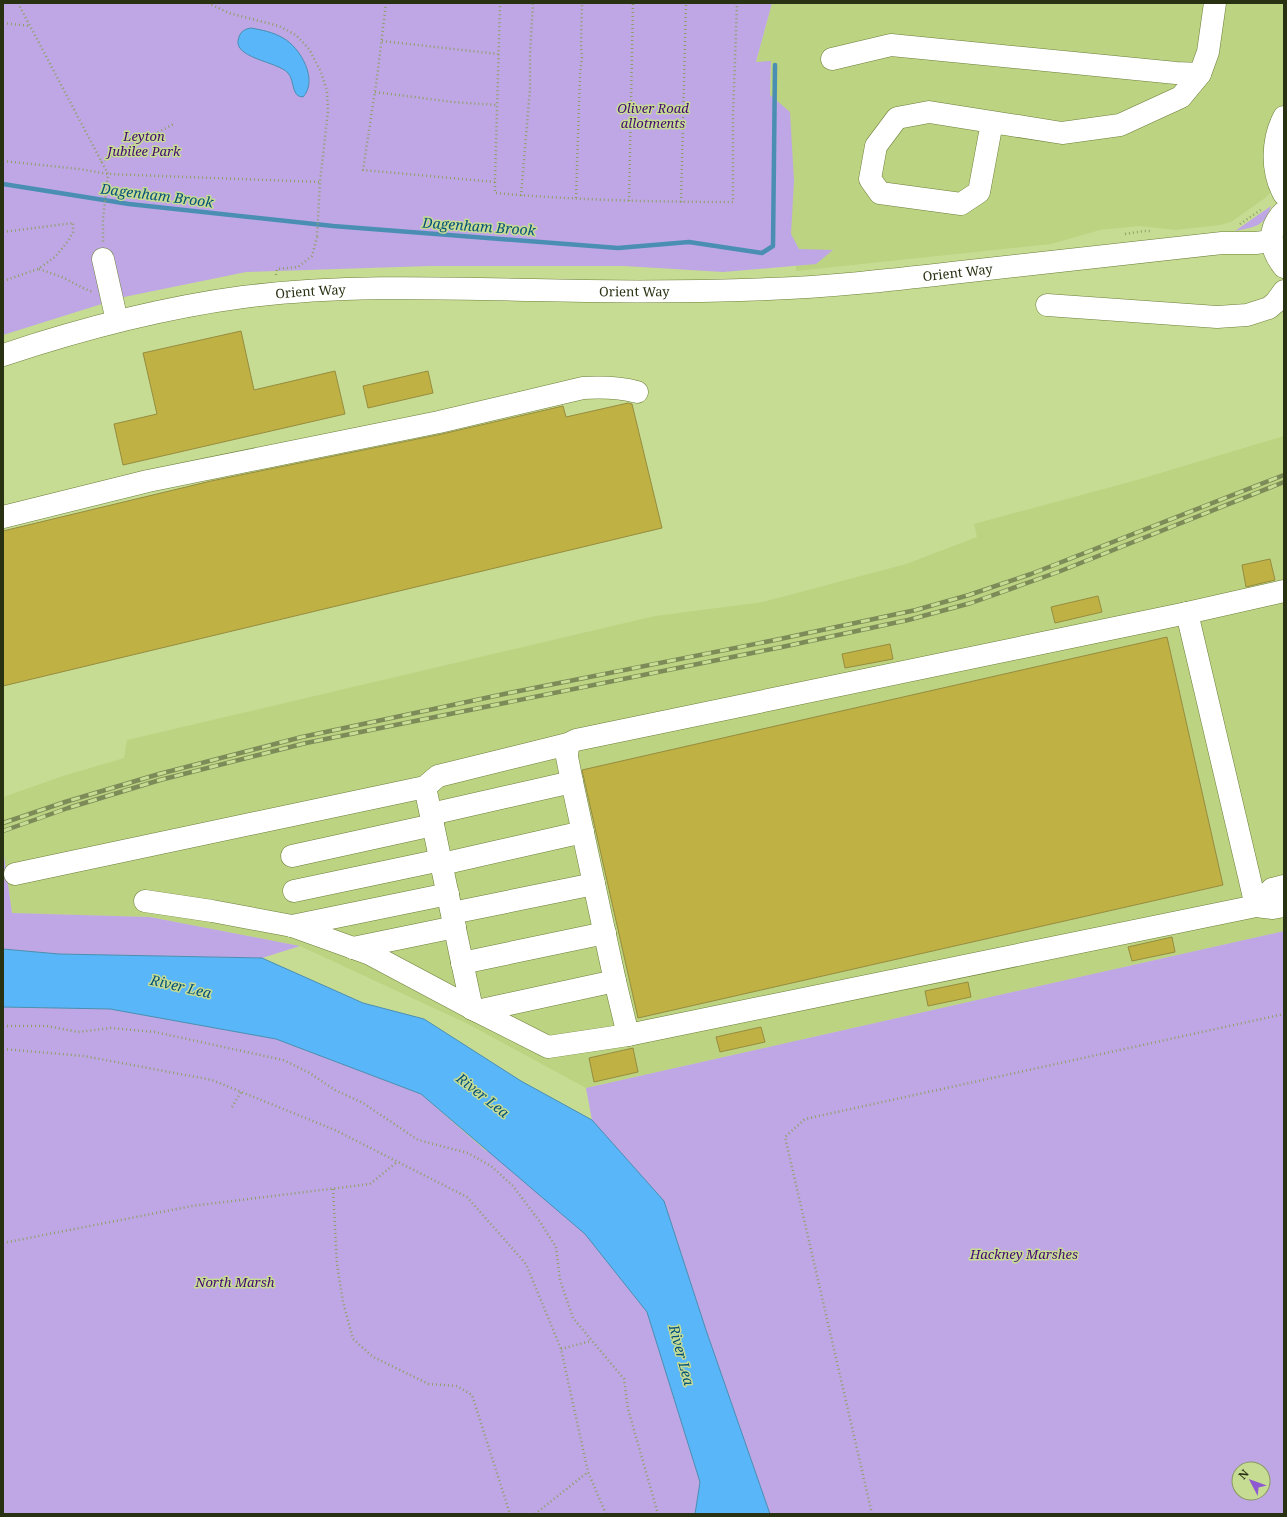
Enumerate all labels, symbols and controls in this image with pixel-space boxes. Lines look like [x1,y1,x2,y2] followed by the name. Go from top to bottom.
[617,99,689,132] park label: Oliver Road allotments
[105,127,181,160] park label: Leyton Jubilee Park
[99,179,215,211] water label: Dagenham Brook
[421,212,537,240] water label: Dagenham Brook
[922,259,994,285] street label: Orient Way
[275,280,347,302] street label: Orient Way
[599,282,670,300] street label: Orient Way
[148,970,214,1002] water label: River Lea
[452,1068,514,1122] water label: River Lea
[969,1245,1078,1263] park label: Hackney Marshes
[194,1273,275,1291] park label: North Marsh
[665,1322,699,1388] water label: River Lea
[1231,1461,1271,1501] north arrow
[1235,1466,1252,1482] text: N

